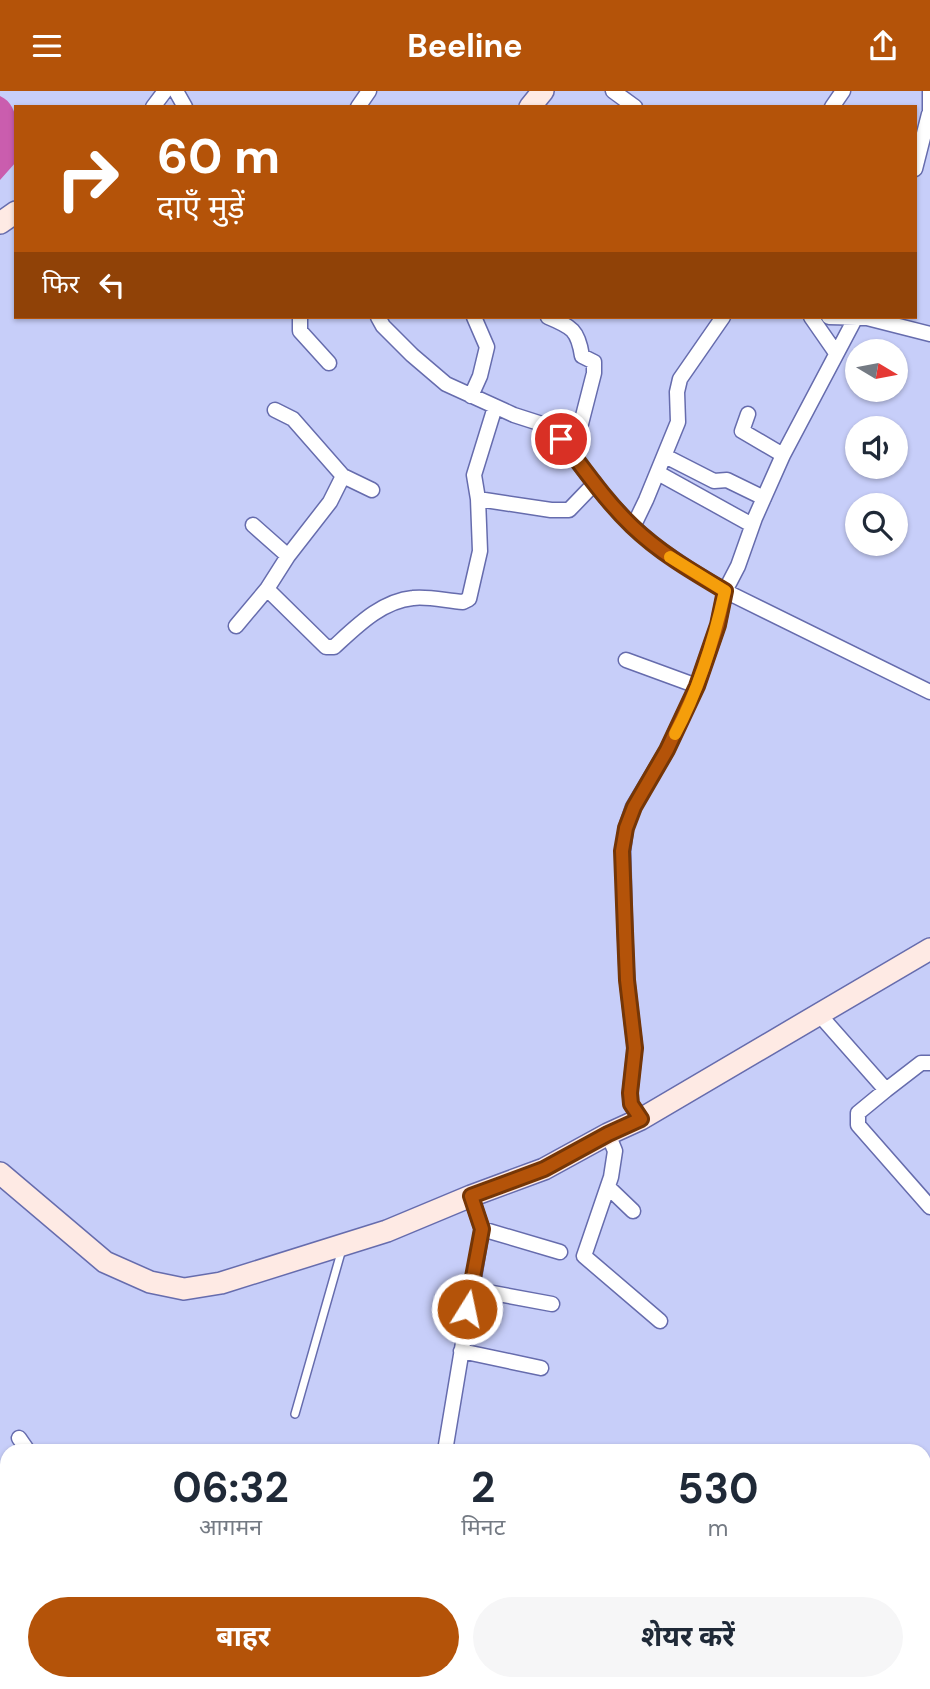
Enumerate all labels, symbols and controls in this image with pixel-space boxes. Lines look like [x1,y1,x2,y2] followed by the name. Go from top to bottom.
[407,25,523,67] text: Beeline
[28,27,66,65] icon: menu
[864,27,902,65] icon: share
[157,124,280,188] text: 60 m
[42,133,133,224] icon: right
[157,186,245,228] text: दाएँ मुड़ें
[93,266,131,304] icon: left
[42,267,79,301] text: फिर
[845,339,908,403] north arrow
[845,339,908,556] map controls
[531,409,591,469] pin
[845,416,908,479] button: sound
[542,420,580,458] icon: arrive
[845,493,908,556] button: search
[430,1272,504,1346] position arrow
[172,1460,289,1515] text: 06:32
[471,1460,495,1515] text: 2
[678,1461,759,1516] text: 530
[199,1512,262,1542] text: आगमन
[461,1512,505,1542] text: मिनट
[708,1513,728,1543] text: m
[28,1597,459,1677] button: बाहर
[473,1597,903,1677] button: शेयर करें

